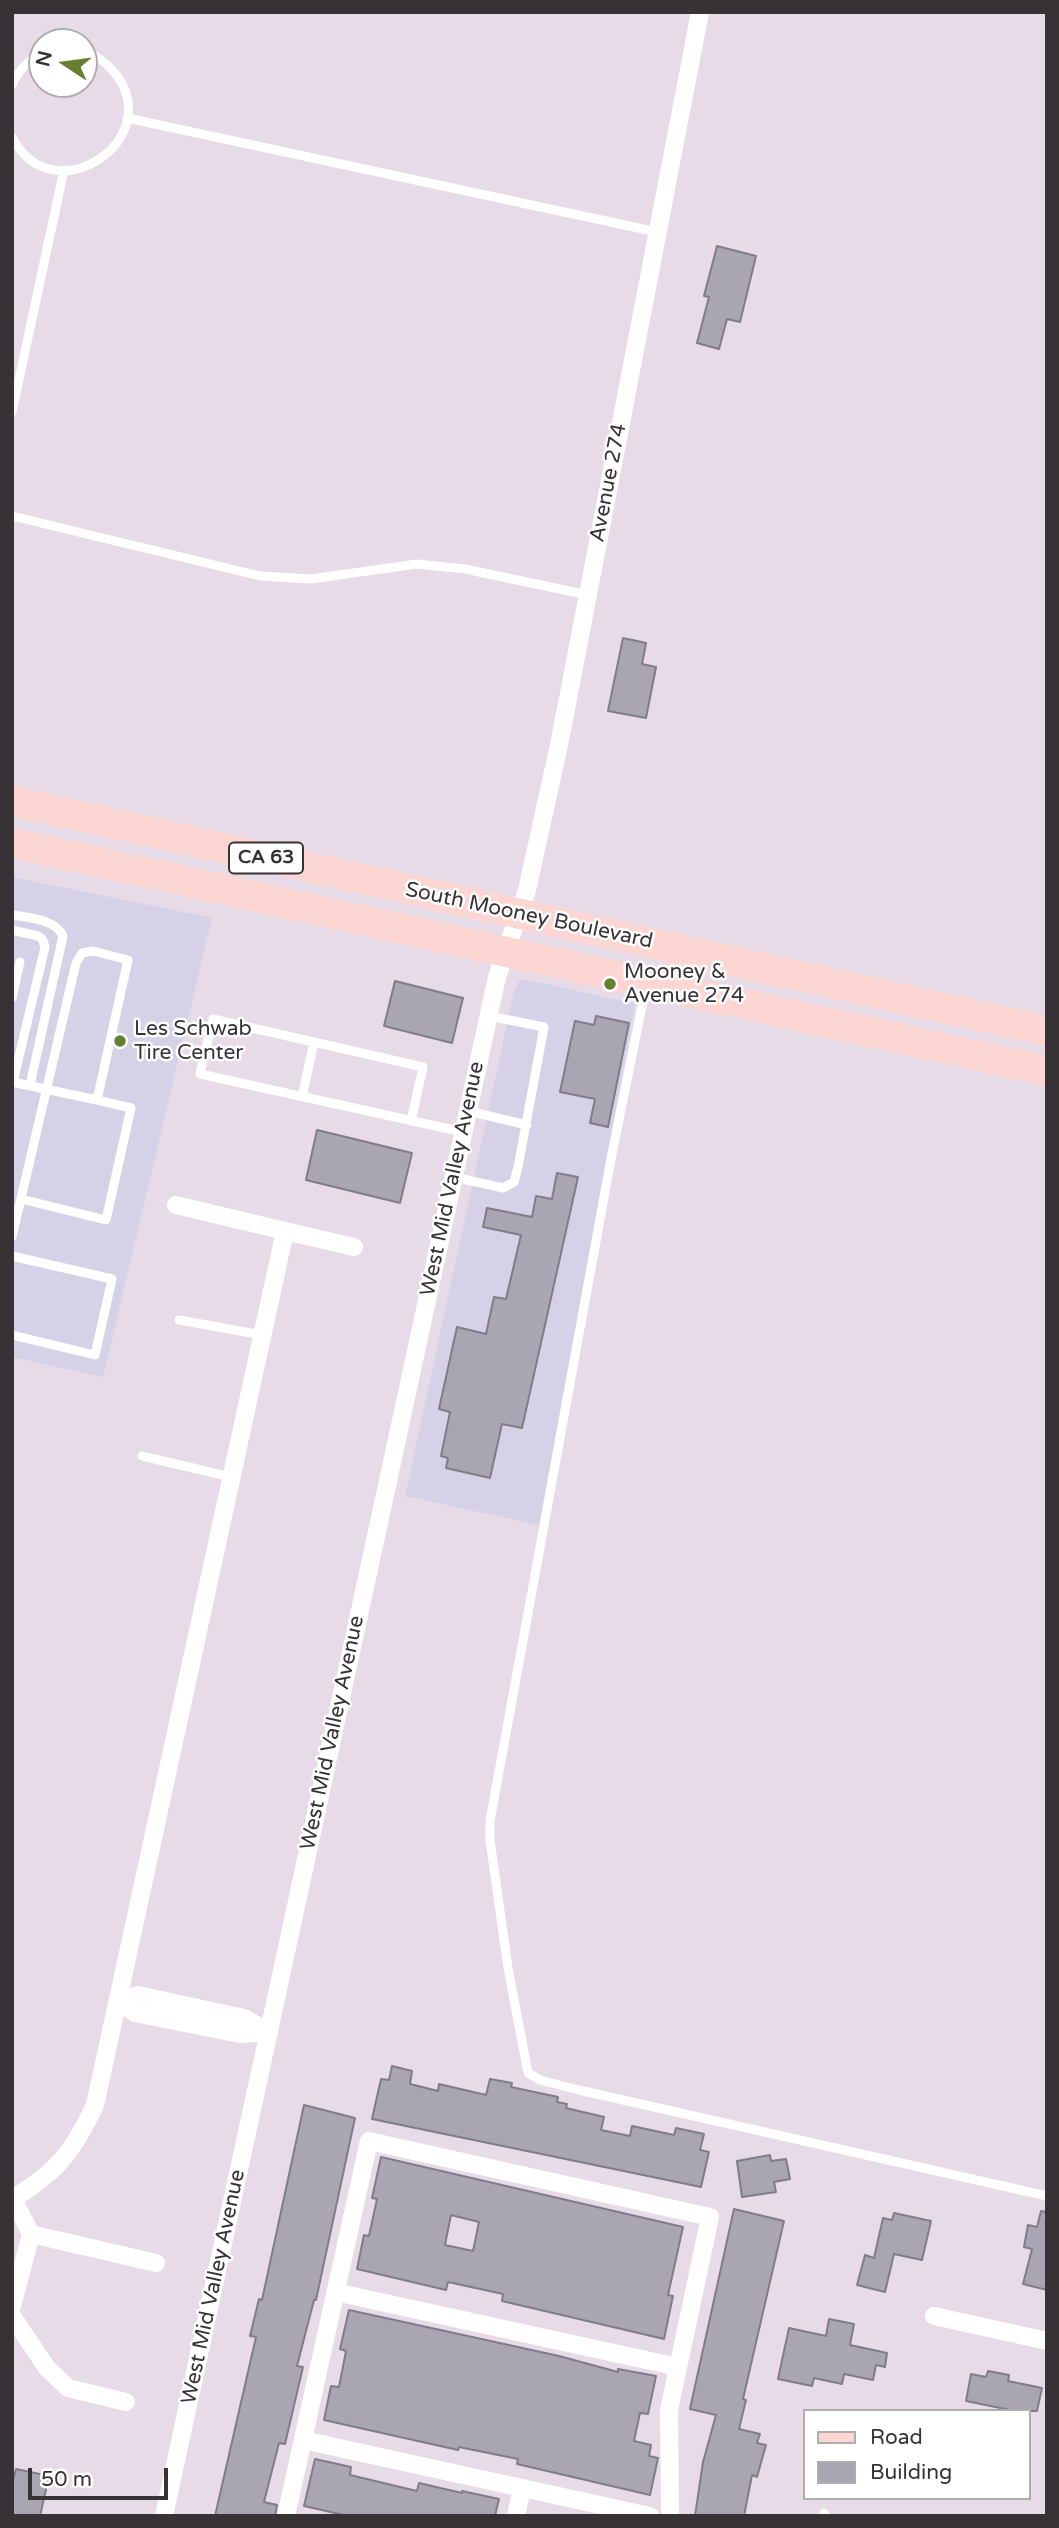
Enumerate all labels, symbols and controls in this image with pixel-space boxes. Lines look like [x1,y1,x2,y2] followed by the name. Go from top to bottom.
[28,28,98,98] north arrow
[32,49,57,69] text: N
[585,422,633,544] street label: Avenue 274
[229,842,303,874] road number: CA 63
[403,877,655,955] street label: South Mooney Boulevard
[624,959,744,1009] place label: Mooney & Avenue 274
[602,976,618,992] marker: Mooney & Avenue 274
[134,1016,252,1066] place label: Les Schwab Tire Center
[112,1033,128,1049] marker: Les Schwab Tire Center
[416,1059,490,1299] street label: West Mid Valley Avenue
[296,1613,370,1853] street label: West Mid Valley Avenue
[177,2167,251,2407] street label: West Mid Valley Avenue
[804,2409,1031,2500] legend
[870,2425,923,2450] text: Road
[32,2454,172,2498] scale bar
[870,2460,952,2485] text: Building
[41,2467,92,2492] text: 50 m

